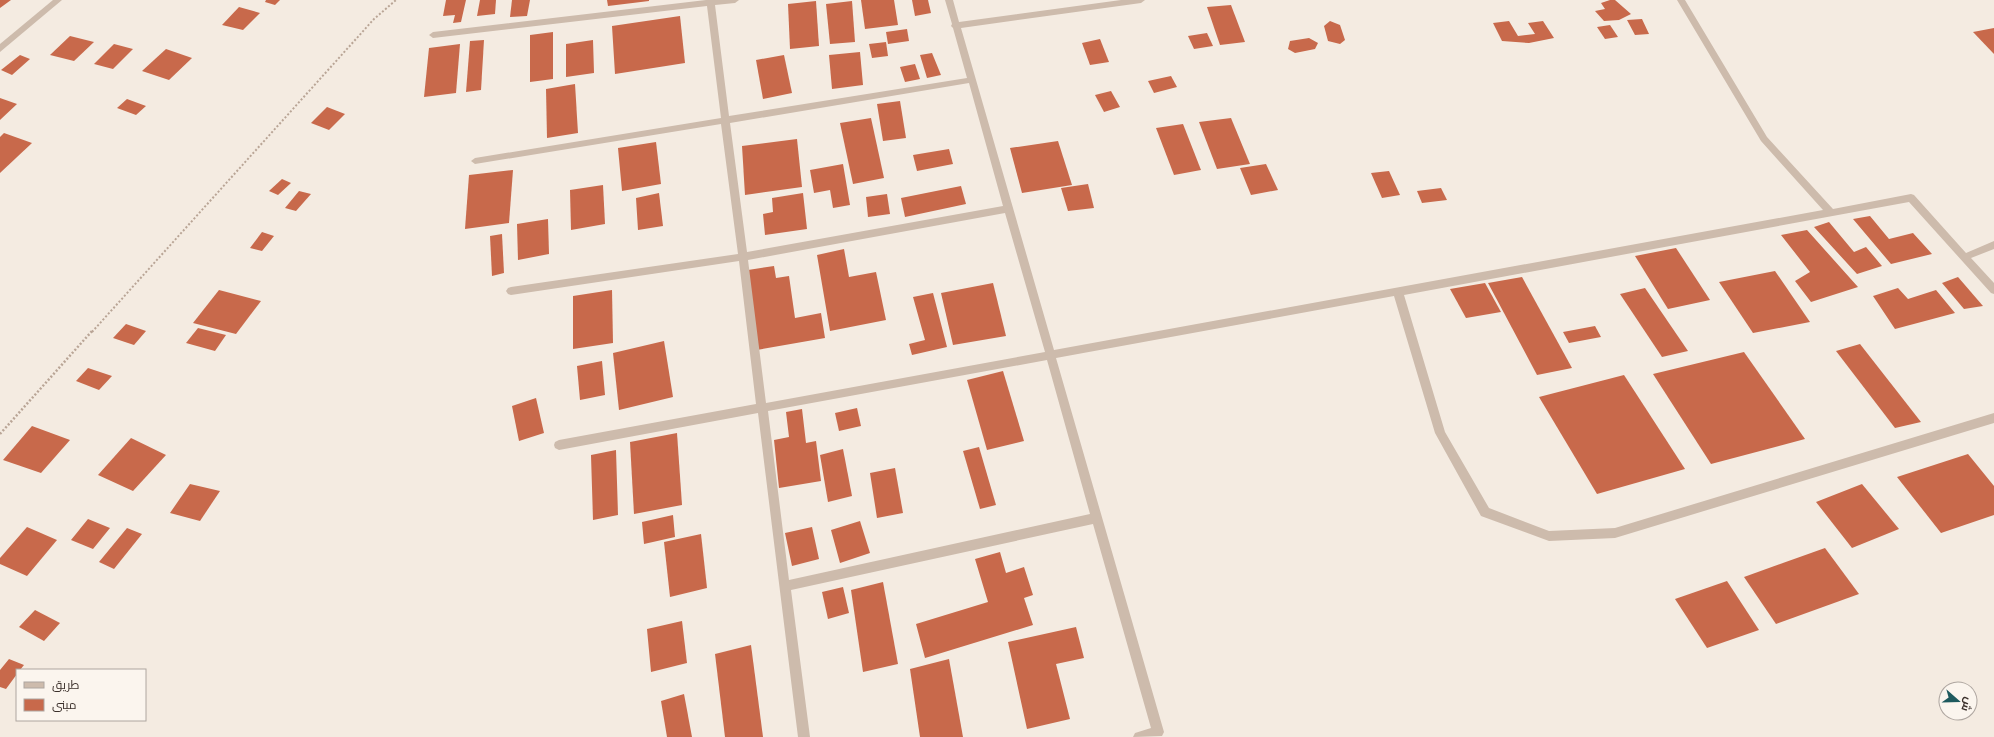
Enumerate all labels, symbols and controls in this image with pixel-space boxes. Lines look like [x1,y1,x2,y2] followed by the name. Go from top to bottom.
[16,669,146,721] legend
[52,678,80,692] text: طريق
[1938,681,1978,721] north arrow
[1958,695,1975,713] text: ش
[52,698,77,712] text: مبنى

